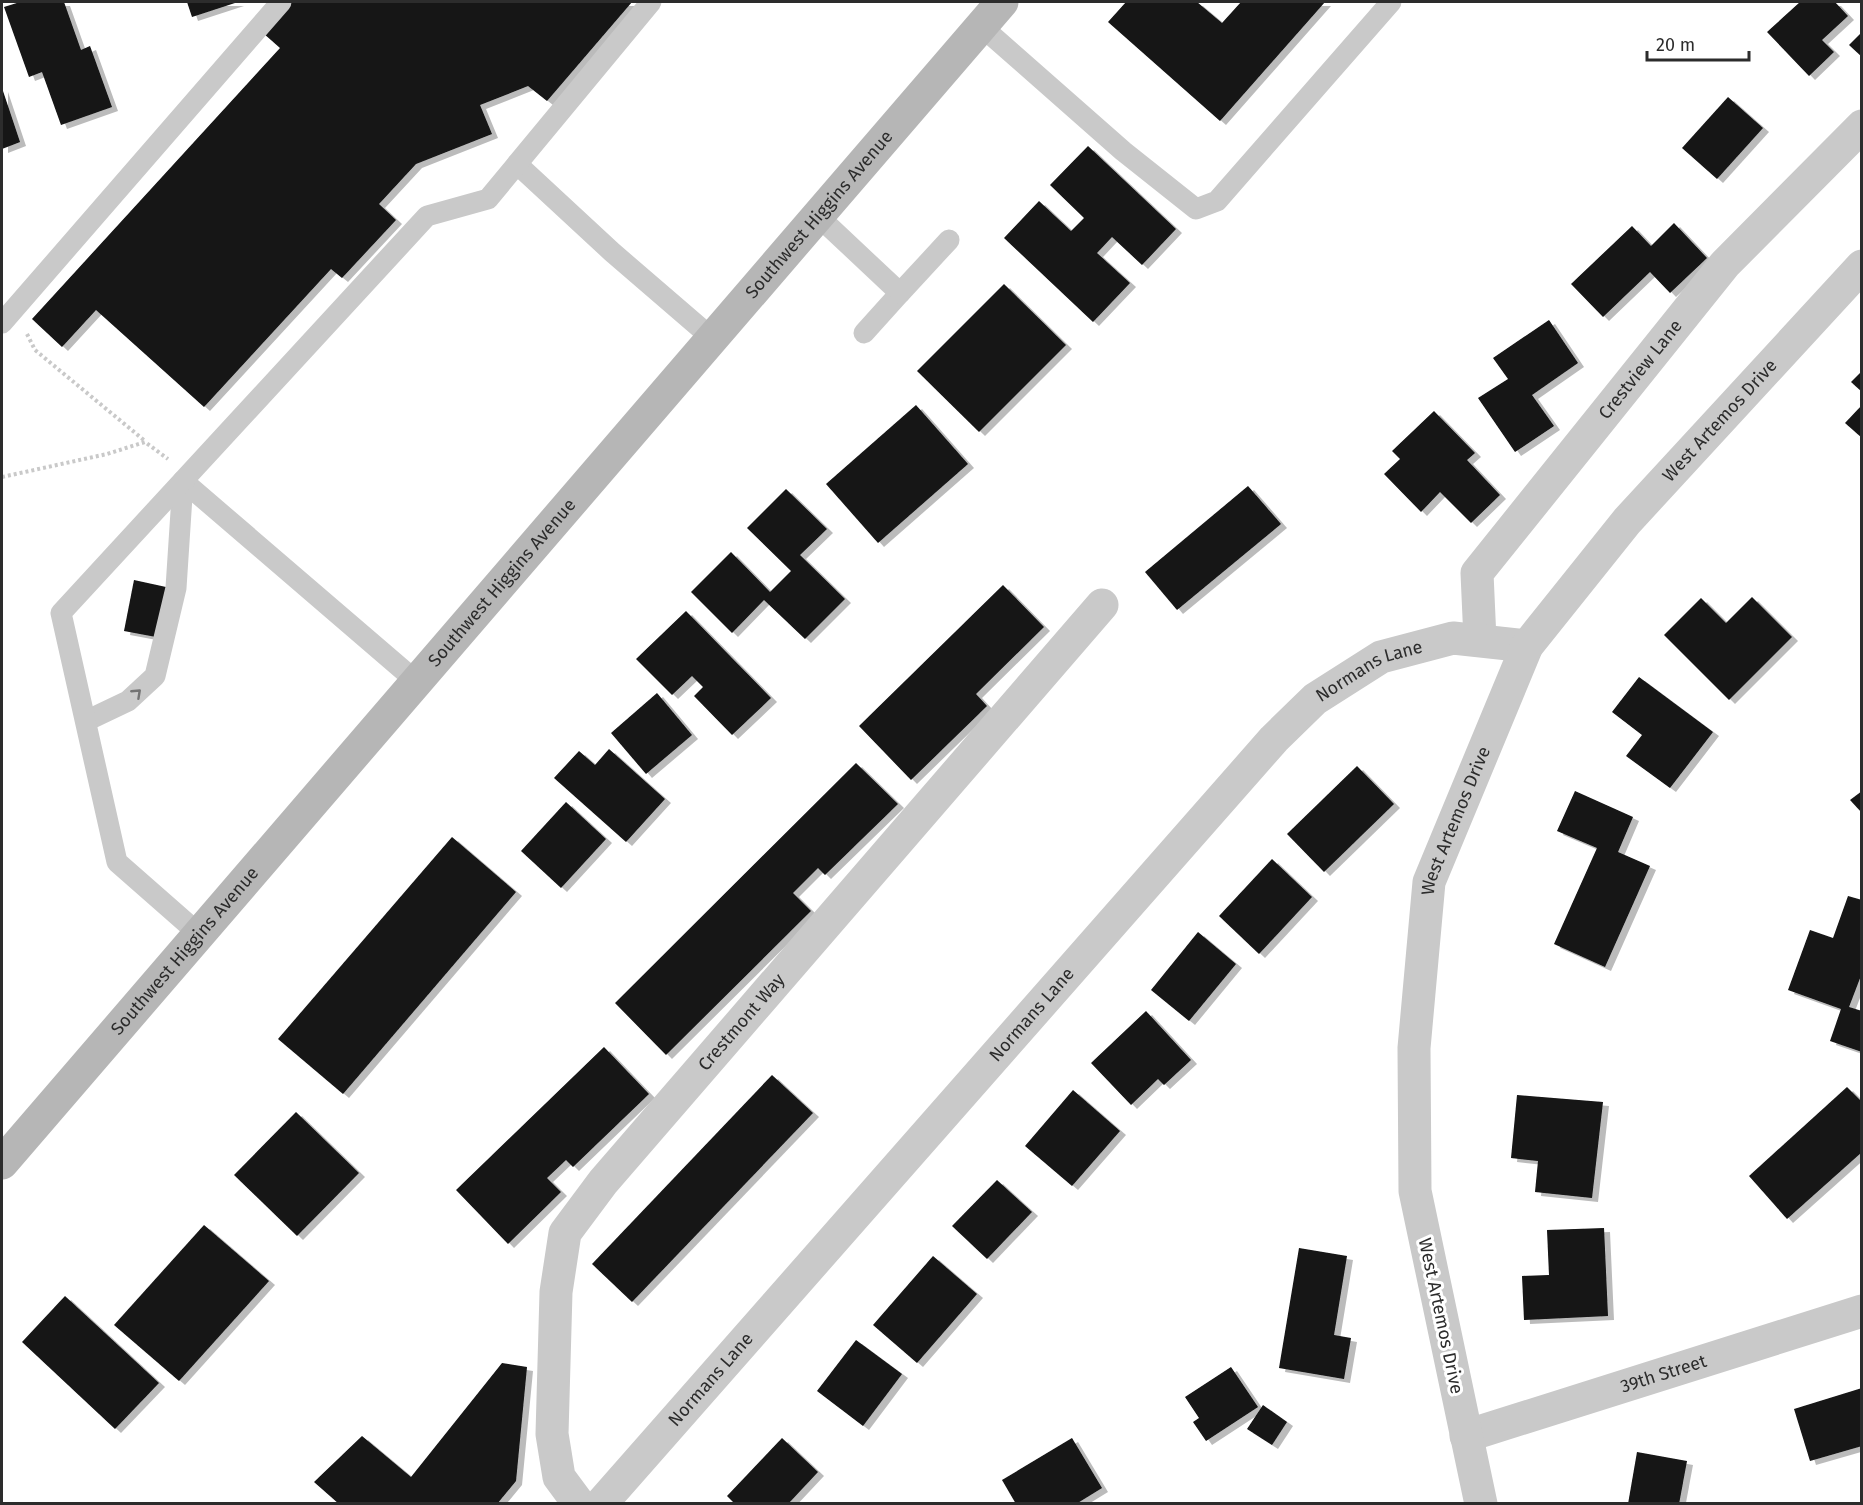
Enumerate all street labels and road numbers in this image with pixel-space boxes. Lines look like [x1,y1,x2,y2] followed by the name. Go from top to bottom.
[741,126,898,303] street label: Southwest Higgins Avenue
[1594,315,1687,424] street label: Crestview Lane
[1658,355,1782,486] street label: West Artemos Drive
[423,494,580,671] street label: Southwest Higgins Avenue
[1312,636,1425,707] street label: Normans Lane
[1417,743,1495,896] street label: West Artemos Drive
[106,862,263,1039] street label: Southwest Higgins Avenue
[985,963,1079,1066] street label: Normans Lane
[693,969,789,1075] street label: Crestmont Way
[1414,1236,1468,1396] street label: West Artemos Drive
[664,1328,758,1431] street label: Normans Lane
[1618,1350,1710,1398] street label: 39th Street

